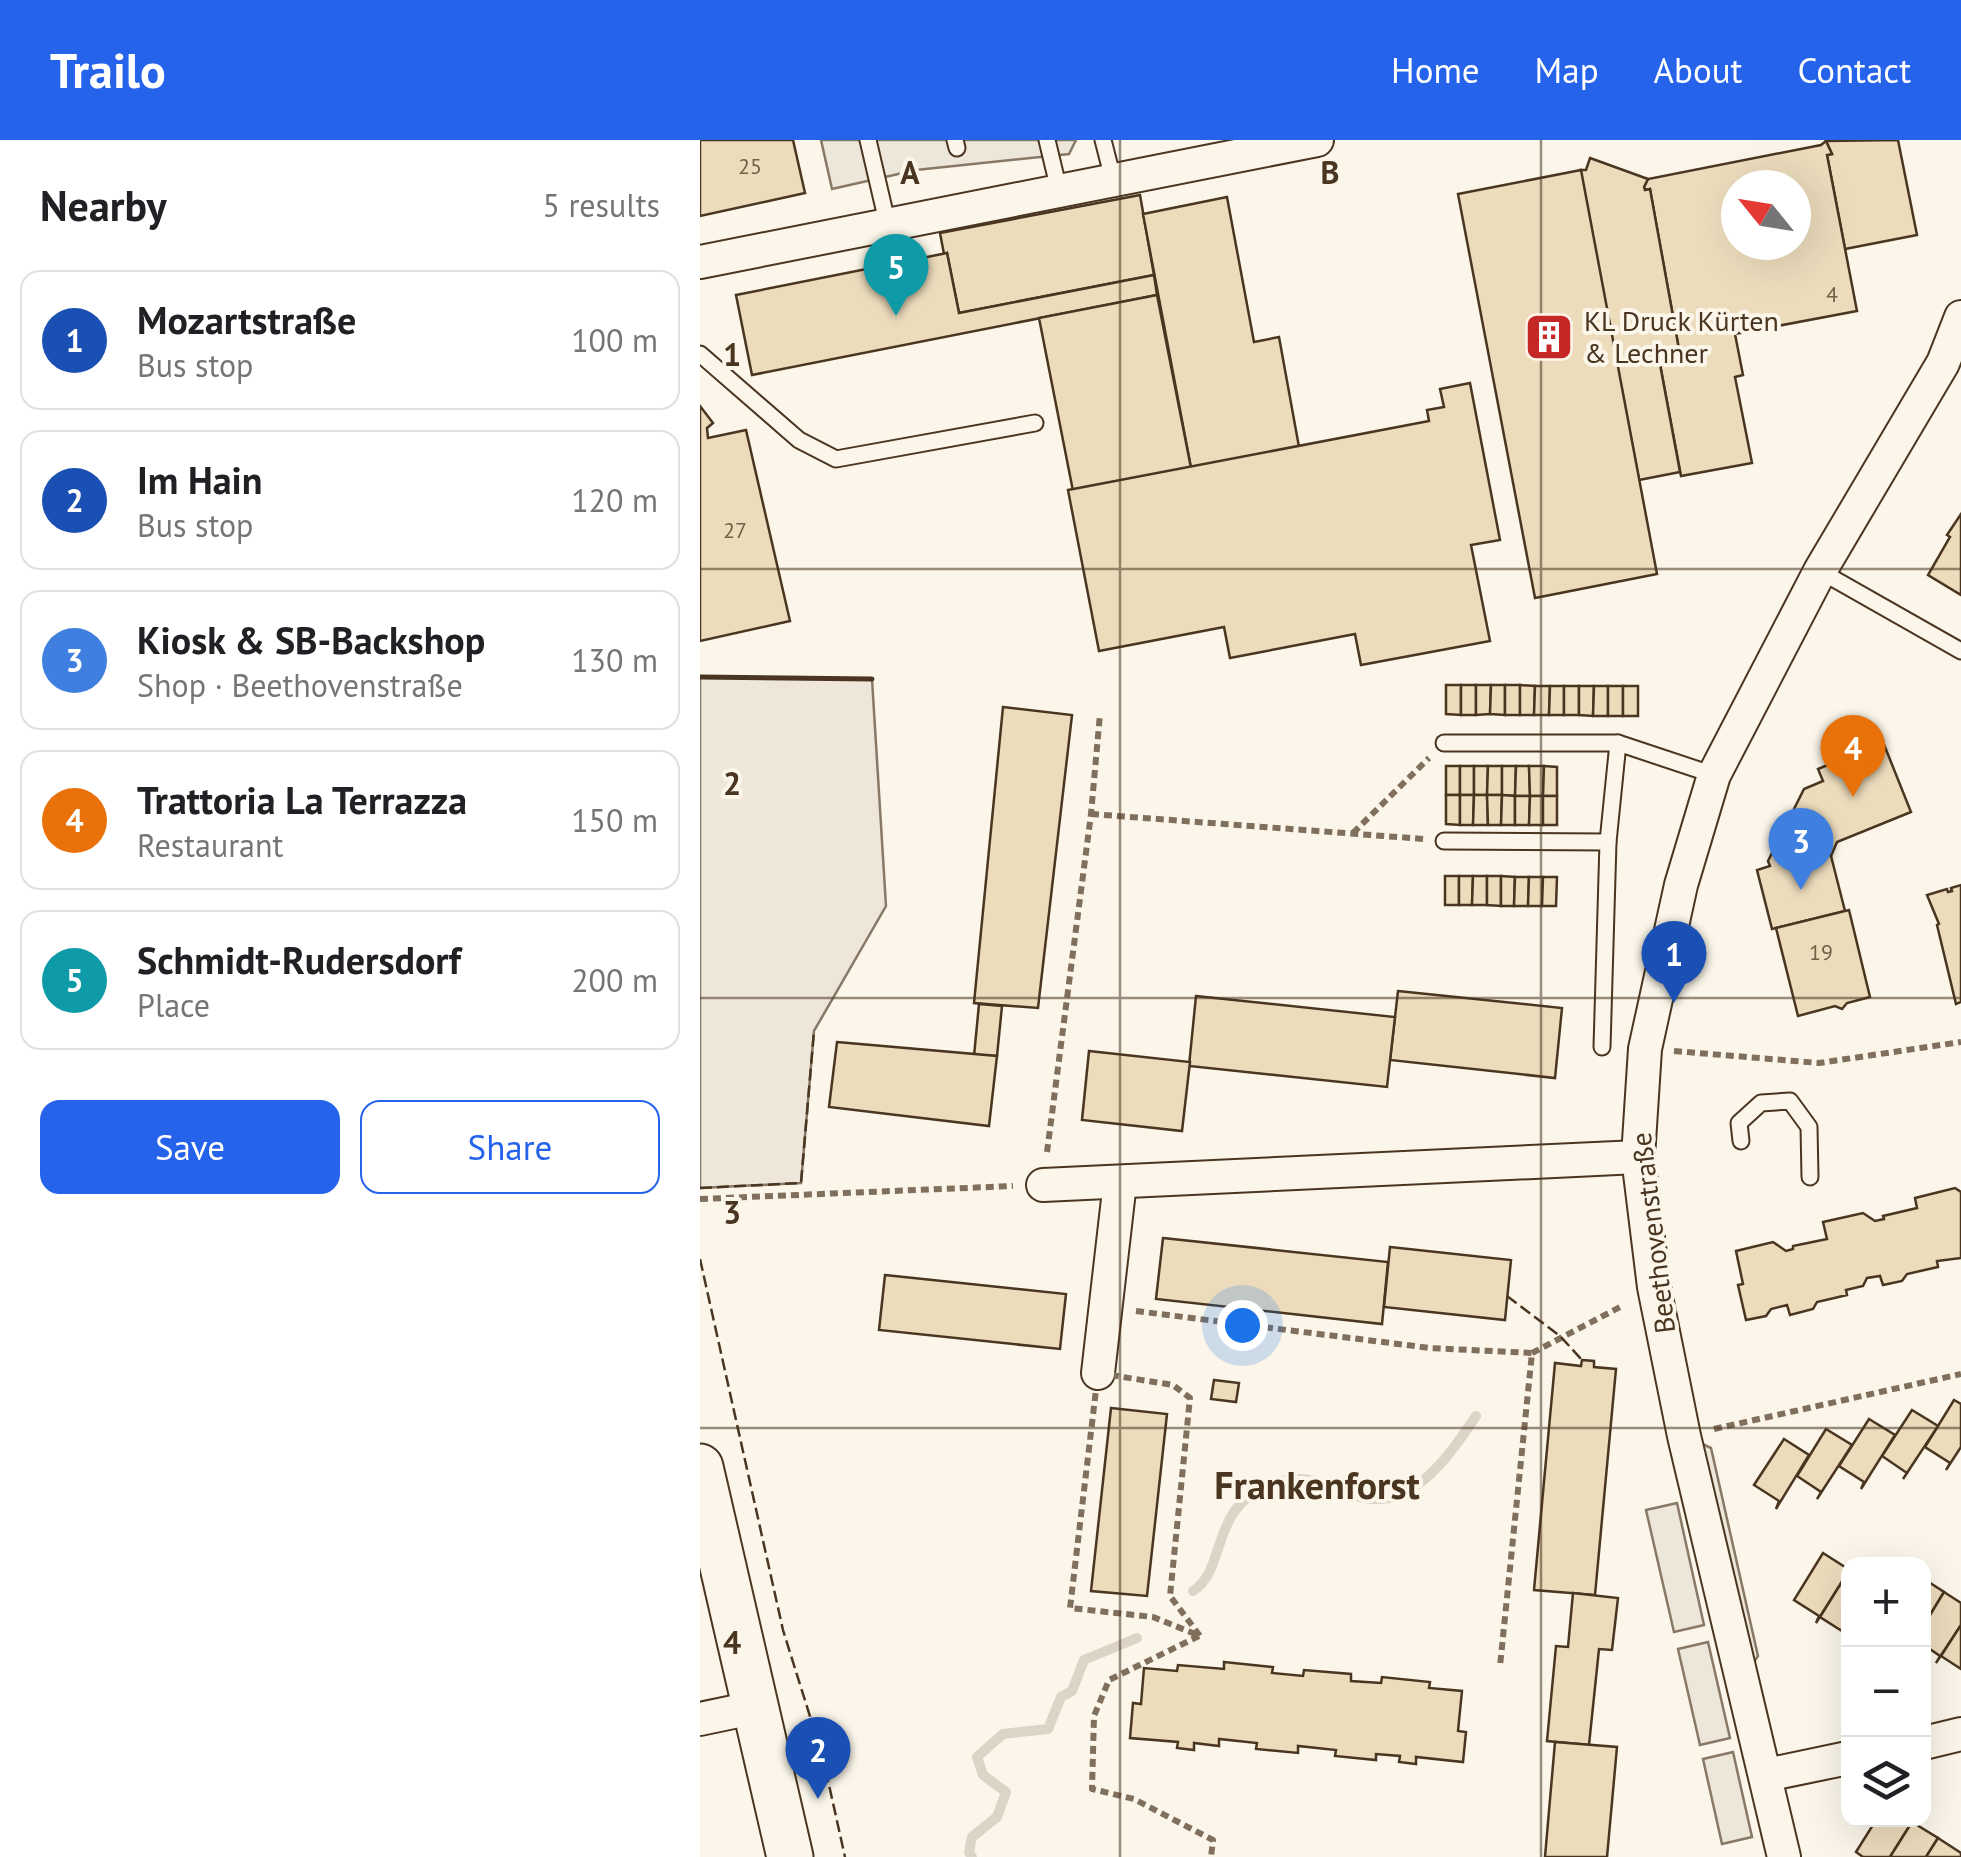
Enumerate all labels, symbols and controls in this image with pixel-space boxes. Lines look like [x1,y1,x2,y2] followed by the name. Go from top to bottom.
[50,39,166,101] text: Trailo
[1391,47,1480,93] text: Home
[1535,47,1599,93] text: Map
[1654,47,1742,93] text: About
[1797,47,1911,93] text: Contact
[900,151,920,193] text: A
[1321,151,1339,193] text: B
[738,152,762,180] house number: 25
[1721,170,1811,260] north arrow
[40,178,167,233] text: Nearby
[542,184,660,226] text: 5 results
[864,234,928,316] pin: 5
[1826,280,1838,308] house number: 4
[137,295,356,344] text: Mozartstraße
[1584,302,1779,371] place label: KL Druck Kürten & Lechner
[1523,311,1575,363] building icon: KL Druck Kürten & Lechner
[65,319,84,361] text: 1
[571,319,658,361] text: 100 m
[723,333,741,375] text: 1
[137,344,253,386] text: Bus stop
[137,455,263,504] text: Im Hain
[65,479,84,521] text: 2
[571,479,658,521] text: 120 m
[137,504,253,546] text: Bus stop
[723,516,747,544] house number: 27
[137,615,485,664] text: Kiosk & SB-Backshop
[65,639,84,681] text: 3
[571,639,658,681] text: 130 m
[137,664,463,706] text: Shop · Beethovenstraße
[1820,714,1886,797] pin: 4
[723,762,741,804] text: 2
[137,775,467,824] text: Trattoria La Terrazza
[65,799,84,841] text: 4
[571,799,658,841] text: 150 m
[1768,808,1834,890] pin: 3
[137,824,283,866] text: Restaurant
[1642,920,1706,1003] pin: 1
[137,935,461,984] text: Schmidt-Rudersdorf
[1809,938,1833,966] house number: 19
[65,959,84,1001] text: 5
[571,959,658,1001] text: 200 m
[137,984,210,1026] text: Place
[40,1100,340,1194] button: Save
[360,1100,660,1194] button: Share
[1622,1130,1683,1336] street label: Beethovenstraße
[723,1191,741,1233] text: 3
[1217,1300,1268,1351] your location
[1214,1460,1420,1509] district label: Frankenforst
[1841,1557,1931,1827] map controls
[1841,1557,1931,1647] button: +
[723,1621,741,1663] text: 4
[1841,1647,1931,1737] button: −
[786,1716,850,1799] pin: 2
[1841,1737,1931,1827] button: layers

